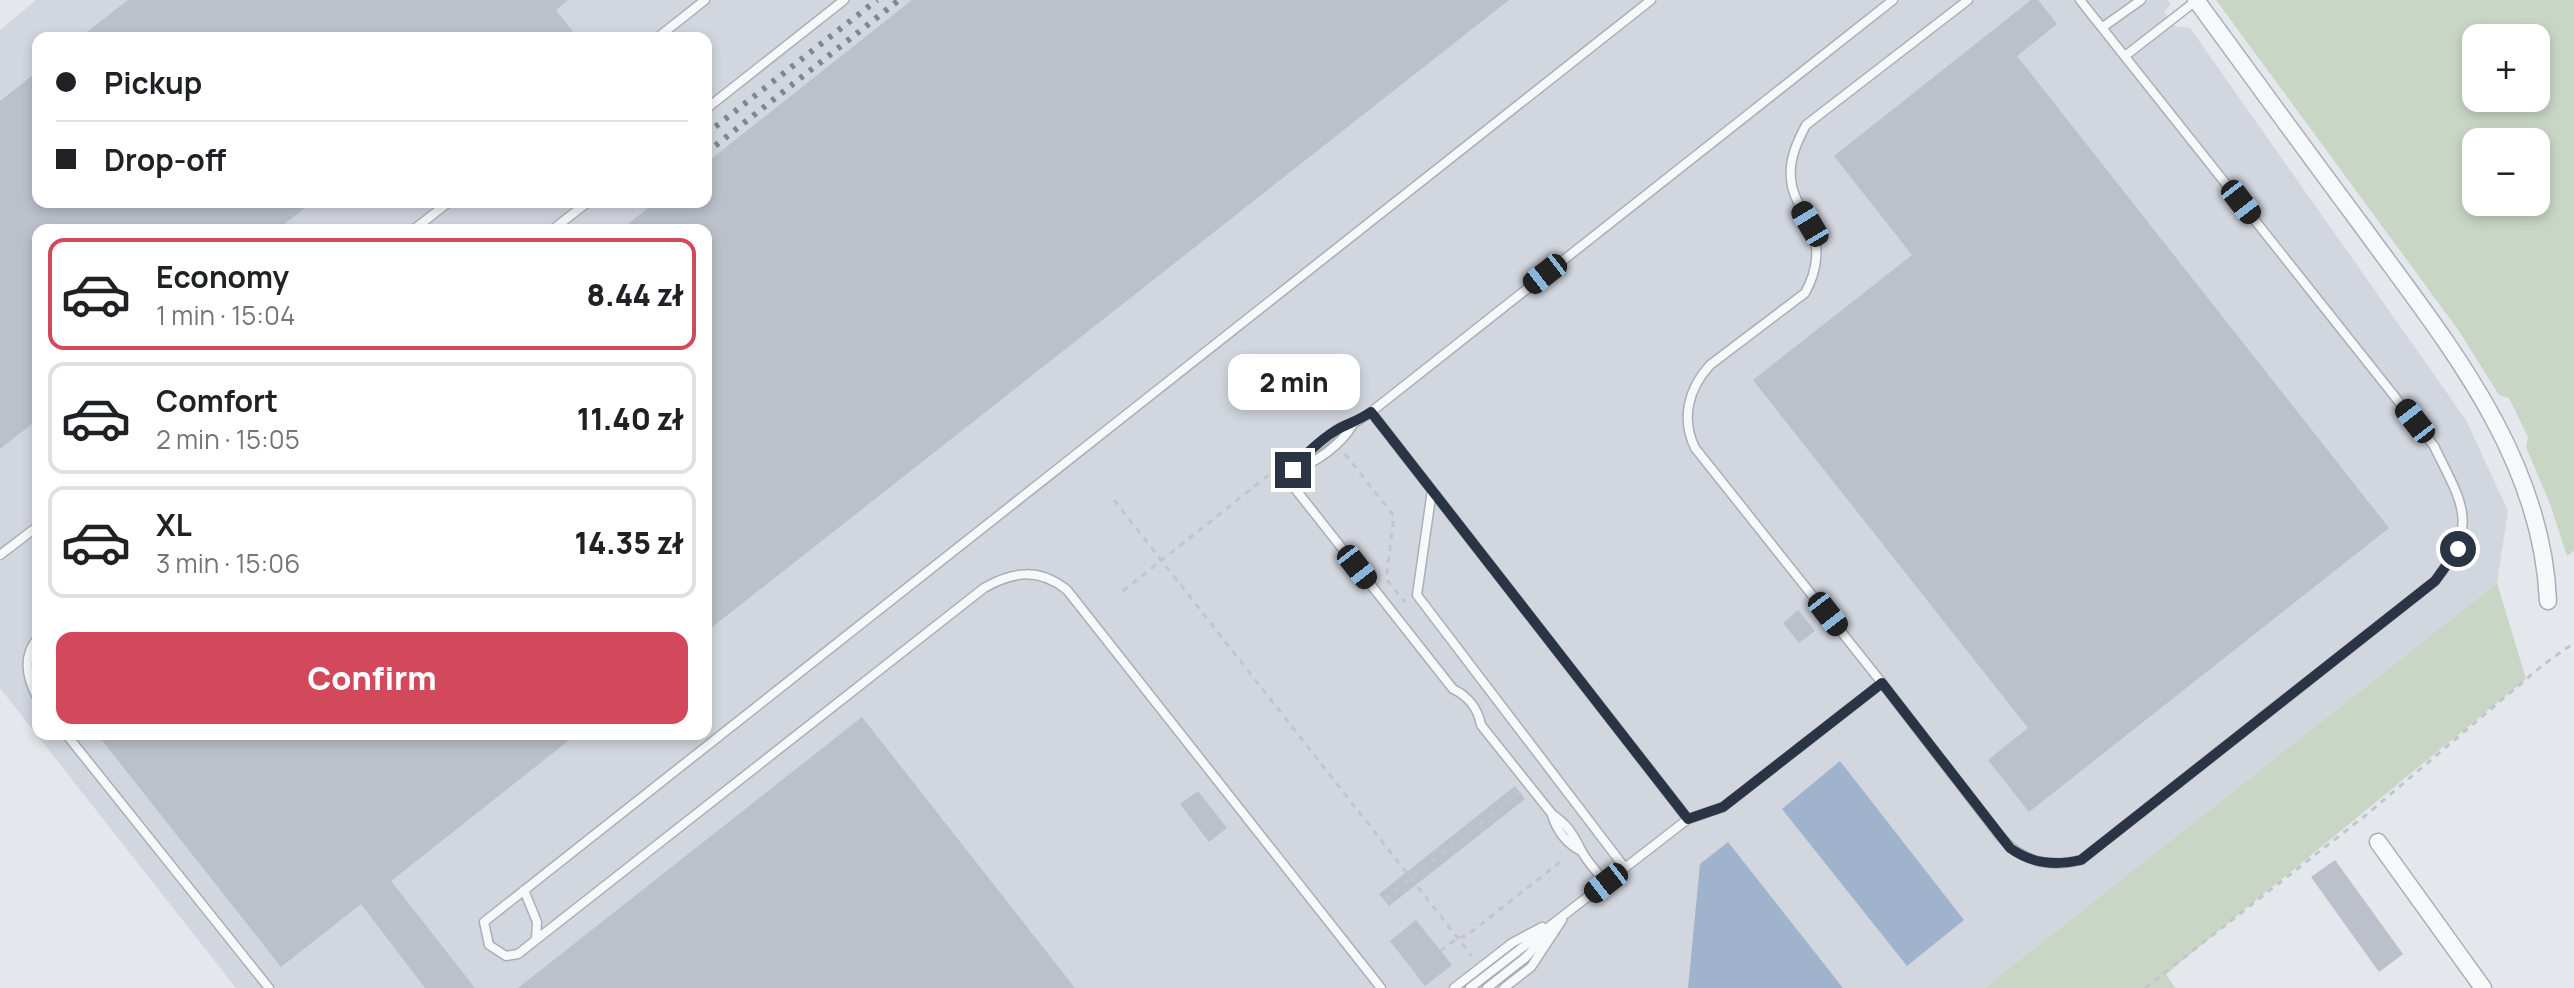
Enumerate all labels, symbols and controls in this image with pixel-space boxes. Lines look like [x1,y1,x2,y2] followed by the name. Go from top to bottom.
[2462,24,2550,216] map controls
[2462,24,2550,112] button: +
[104,62,202,103] text: Pickup
[2462,128,2550,216] button: −
[104,139,226,180] text: Drop-off
[2217,176,2265,228] car
[1787,197,1833,251] car
[1519,250,1571,298] car
[156,256,289,297] text: Economy
[60,258,132,330] icon: car
[586,274,684,315] text: 8.44 zł
[156,297,295,333] text: 1 min · 15:04
[1227,354,1359,410] callout: 2 min
[1260,364,1328,400] text: 2 min
[156,380,278,421] text: Comfort
[60,382,132,454] icon: car
[2391,395,2439,447] car
[577,398,684,439] text: 11.40 zł
[156,421,300,457] text: 2 min · 15:05
[1275,452,1311,488] route end
[156,504,192,545] text: XL
[60,506,132,578] icon: car
[574,522,684,563] text: 14.35 zł
[2440,531,2476,567] route start
[1333,541,1381,593] car
[156,545,300,581] text: 3 min · 15:06
[1804,588,1852,640] car
[56,632,688,724] button: Confirm
[1580,859,1632,907] car

